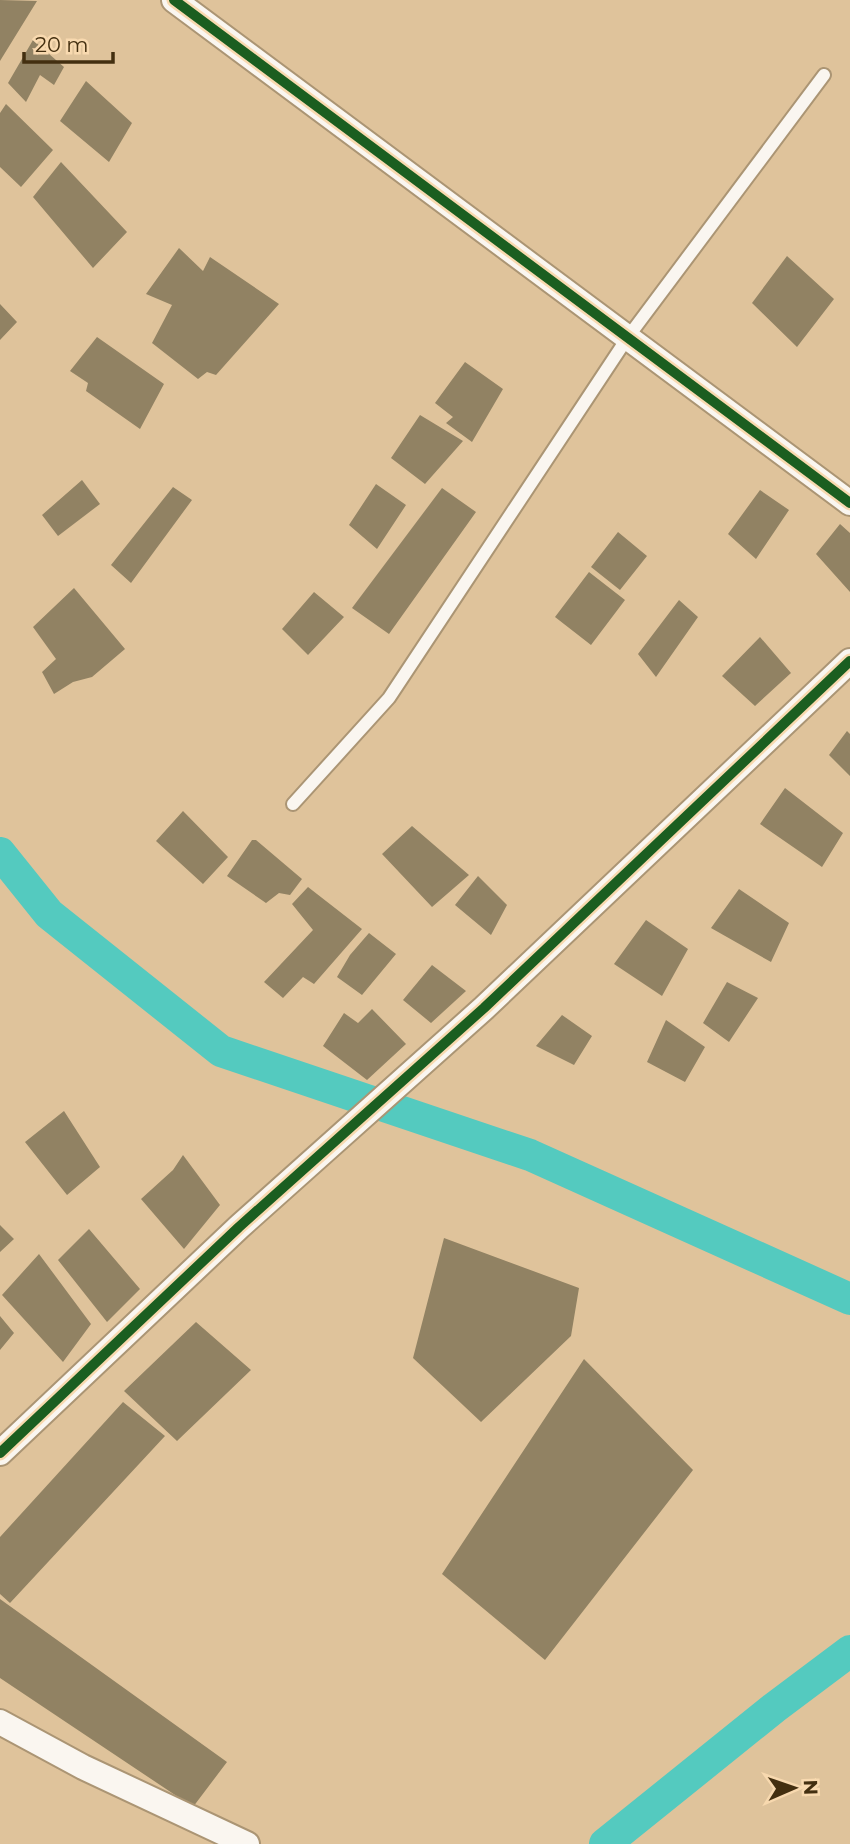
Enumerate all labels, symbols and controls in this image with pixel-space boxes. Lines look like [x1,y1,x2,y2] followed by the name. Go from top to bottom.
[24,21,114,65] scale bar
[35,32,89,57] text: 20 m
[759,1753,829,1823] north arrow
[799,1779,822,1796] text: N

